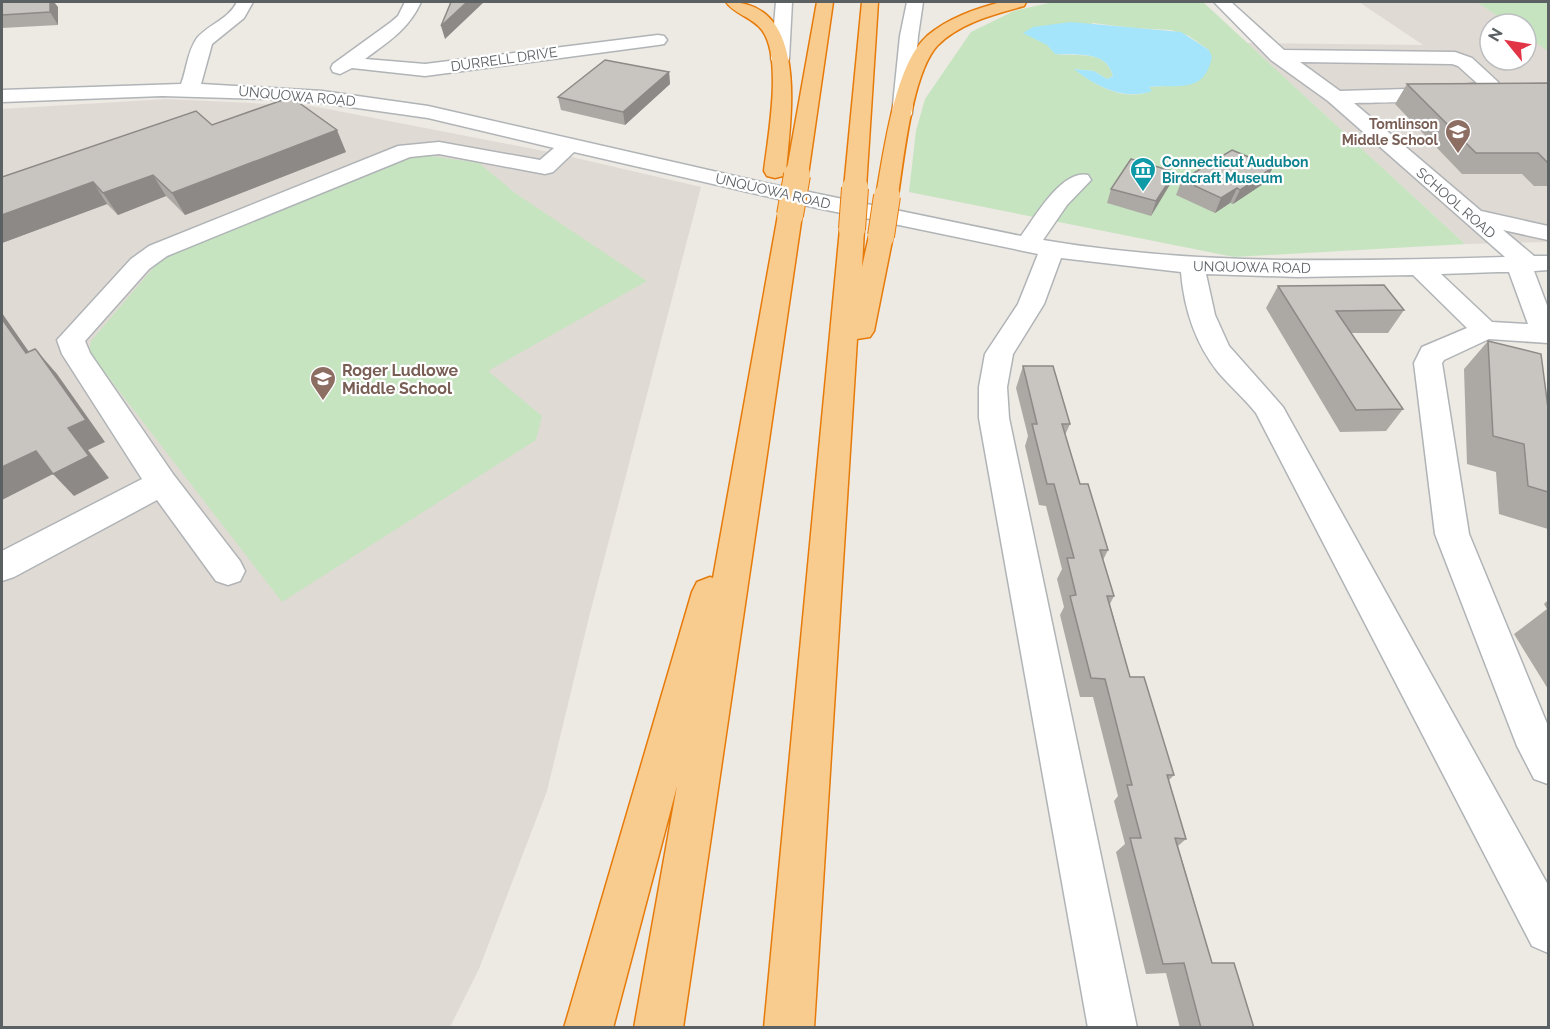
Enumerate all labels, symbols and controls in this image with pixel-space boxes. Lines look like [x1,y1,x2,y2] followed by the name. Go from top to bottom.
[1478,12,1538,72] north arrow
[1484,25,1507,45] text: N
[450,44,558,74] street label: DURRELL DRIVE
[238,83,356,109] street label: UNQUOWA ROAD
[1342,116,1439,148] place label: Tomlinson Middle School
[1443,117,1473,155] school or university icon: Tomlinson Middle School
[1162,154,1308,186] place label: Connecticut Audubon Birdcraft Museum
[1128,155,1158,193] museum icon: Connecticut Audubon Birdcraft Museum
[1413,164,1499,242] street label: SCHOOL ROAD
[714,170,832,212] street label: UNQUOWA ROAD
[1193,258,1311,276] street label: UNQUOWA ROAD
[342,361,459,398] place label: Roger Ludlowe Middle School
[308,364,338,402] school or university icon: Roger Ludlowe Middle School

